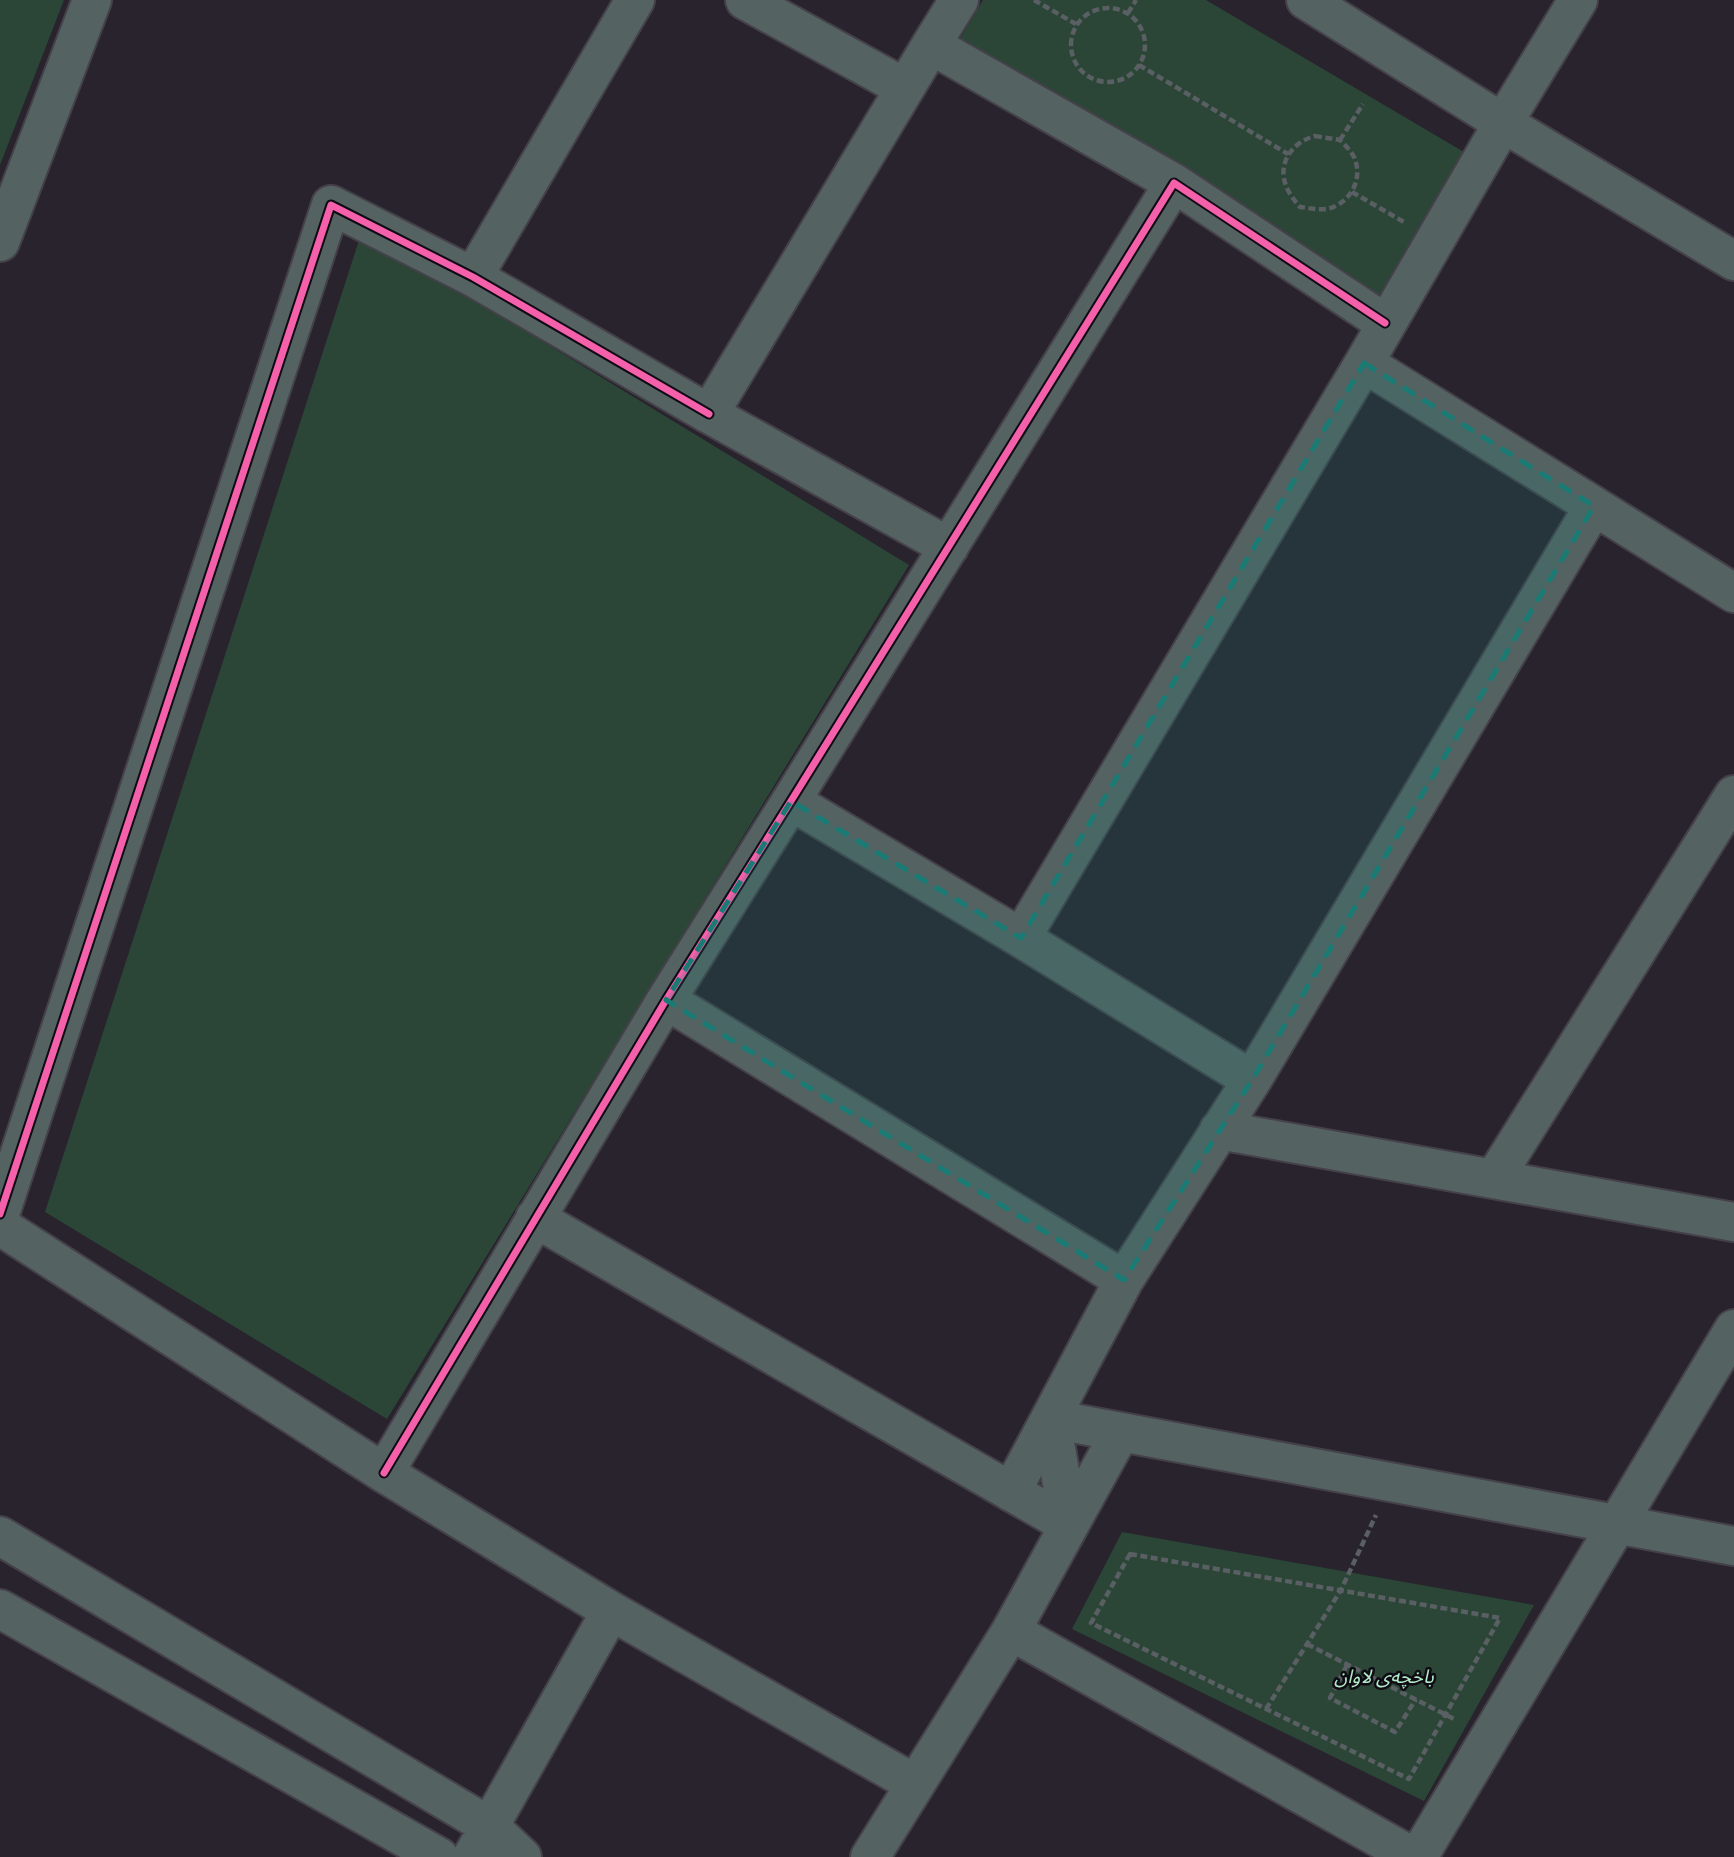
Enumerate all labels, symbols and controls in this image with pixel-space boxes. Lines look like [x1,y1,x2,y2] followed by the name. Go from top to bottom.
[1334,1663,1435,1689] park label: باخچەی لاوان

